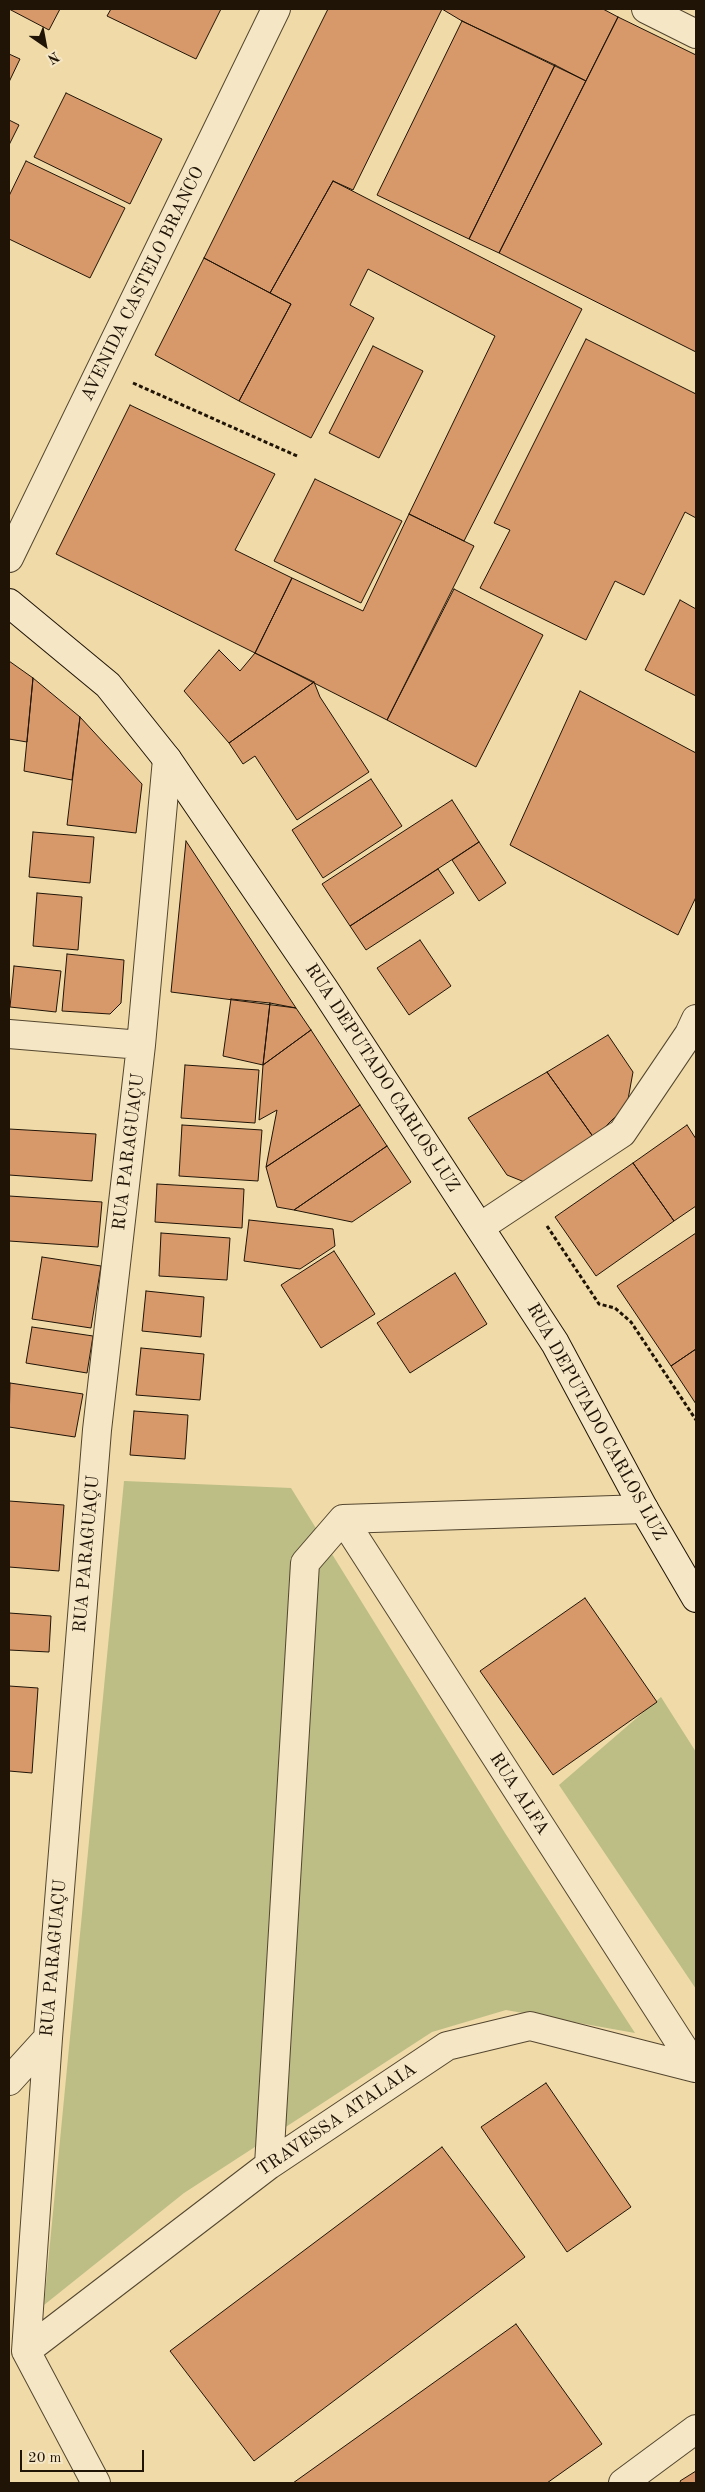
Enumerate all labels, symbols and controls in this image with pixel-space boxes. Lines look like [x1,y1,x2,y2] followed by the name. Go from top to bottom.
[20,20,70,70] north arrow
[45,49,61,66] text: N
[77,163,209,405] street label: AVENIDA CASTELO BRANCO
[300,960,464,1196] street label: RUA DEPUTADO CARLOS LUZ
[109,1072,149,1232] street label: RUA PARAGUAÇU
[522,1300,670,1544] street label: RUA DEPUTADO CARLOS LUZ
[69,1474,105,1634] street label: RUA PARAGUAÇU
[484,1749,554,1839] street label: RUA ALFA
[36,1878,72,2038] street label: RUA PARAGUAÇU
[253,2059,421,2181] street label: TRAVESSA ATALAIA
[22,2440,146,2472] scale bar
[28,2451,62,2466] text: 20 m

